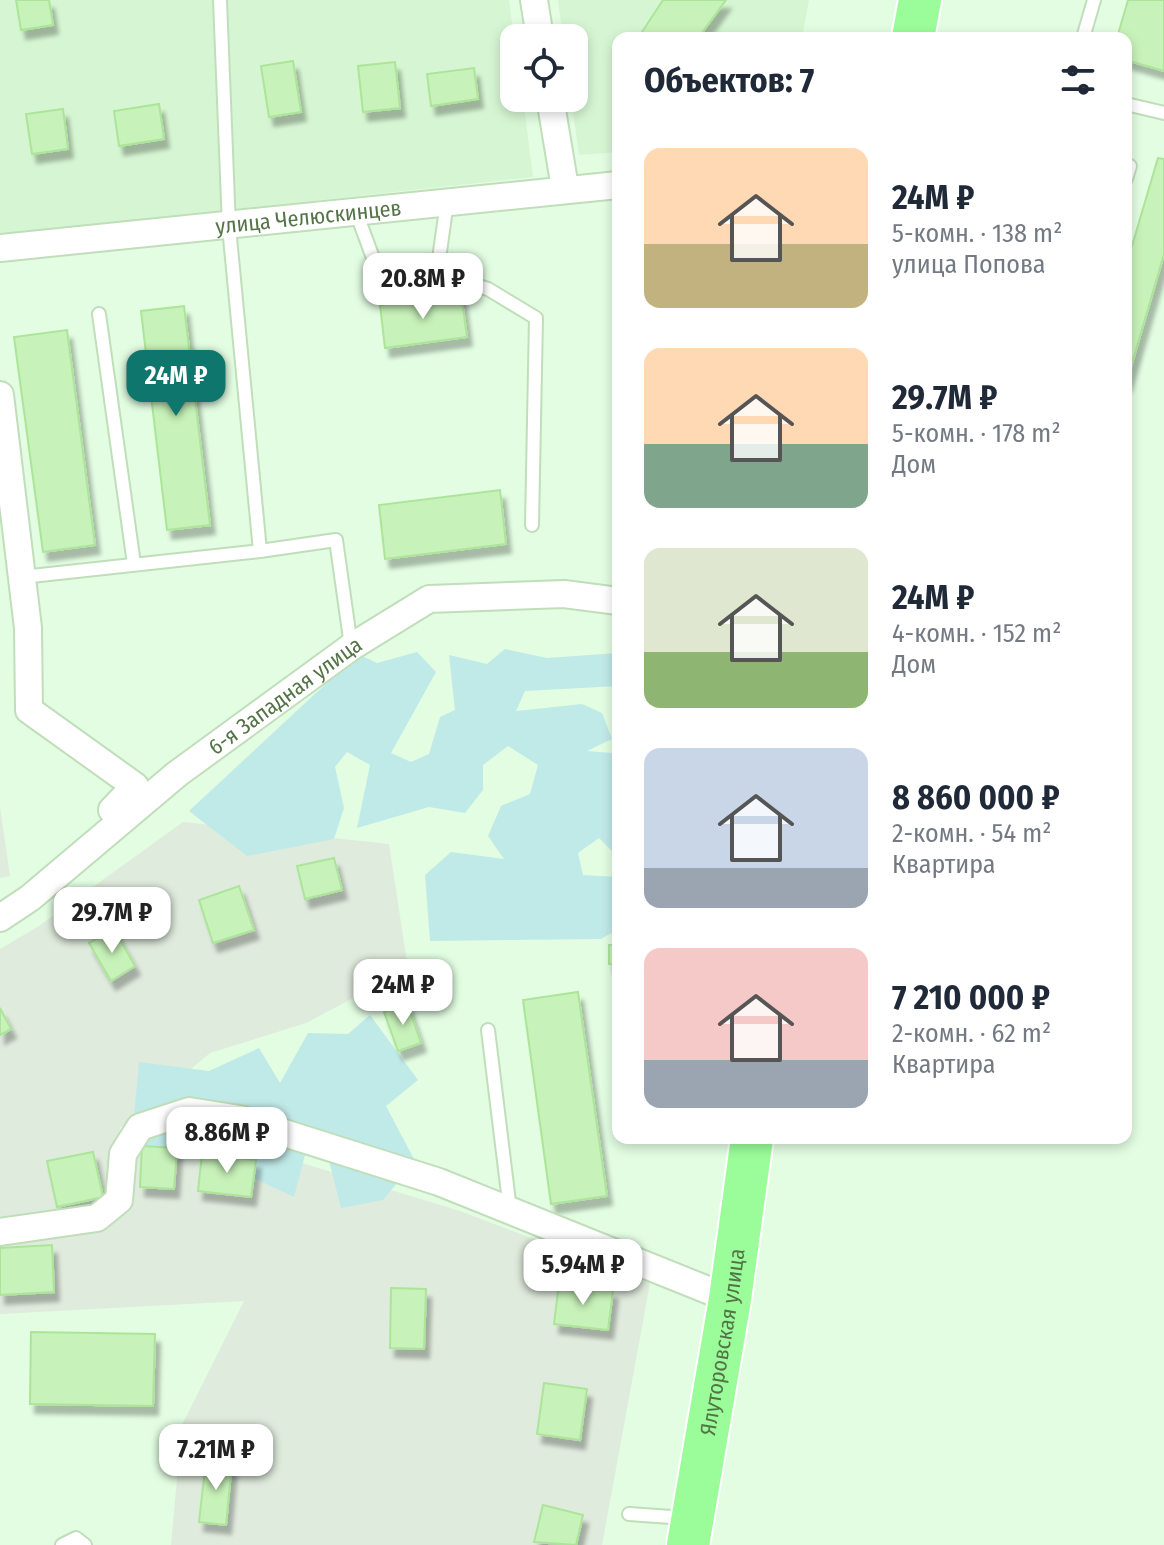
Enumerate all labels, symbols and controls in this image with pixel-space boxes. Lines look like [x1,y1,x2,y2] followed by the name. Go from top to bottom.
[500,24,588,112] map controls
[500,24,588,112] button: locate
[1056,58,1100,102] icon: filters
[644,60,814,101] text: Объектов: 7
[892,177,974,218] text: 24M ₽
[708,180,804,276] icon: home
[214,194,403,240] street label: улица Челюскинцев
[892,218,1062,249] text: 5-комн. · 138 m²
[892,249,1046,280] text: улица Попова
[349,253,497,321] pin: 20.8M ₽
[381,263,465,294] text: 20.8M ₽
[120,350,232,418] pin: 24M ₽
[144,360,208,391] text: 24M ₽
[892,377,997,418] text: 29.7M ₽
[708,380,804,476] icon: home
[892,418,1061,449] text: 5-комн. · 178 m²
[892,449,936,480] text: Дом
[892,577,974,618] text: 24M ₽
[708,580,804,676] icon: home
[892,618,1061,649] text: 4-комн. · 152 m²
[203,631,367,761] street label: 6-я Западная улица
[892,649,936,680] text: Дом
[892,777,1060,818] text: 8 860 000 ₽
[708,780,804,876] icon: home
[892,818,1052,849] text: 2-комн. · 54 m²
[892,849,996,880] text: Квартира
[38,887,186,955] pin: 29.7M ₽
[72,897,152,928] text: 29.7M ₽
[347,959,459,1027] pin: 24M ₽
[371,969,435,1000] text: 24M ₽
[892,977,1050,1018] text: 7 210 000 ₽
[708,980,804,1076] icon: home
[892,1018,1051,1049] text: 2-комн. · 62 m²
[892,1049,996,1080] text: Квартира
[153,1107,301,1175] pin: 8.86M ₽
[184,1117,270,1148] text: 8.86M ₽
[509,1239,657,1307] pin: 5.94M ₽
[694,1247,751,1437] street label: Ялуторовская улица
[542,1249,624,1280] text: 5.94M ₽
[142,1424,290,1492] pin: 7.21M ₽
[177,1434,255,1465] text: 7.21M ₽

